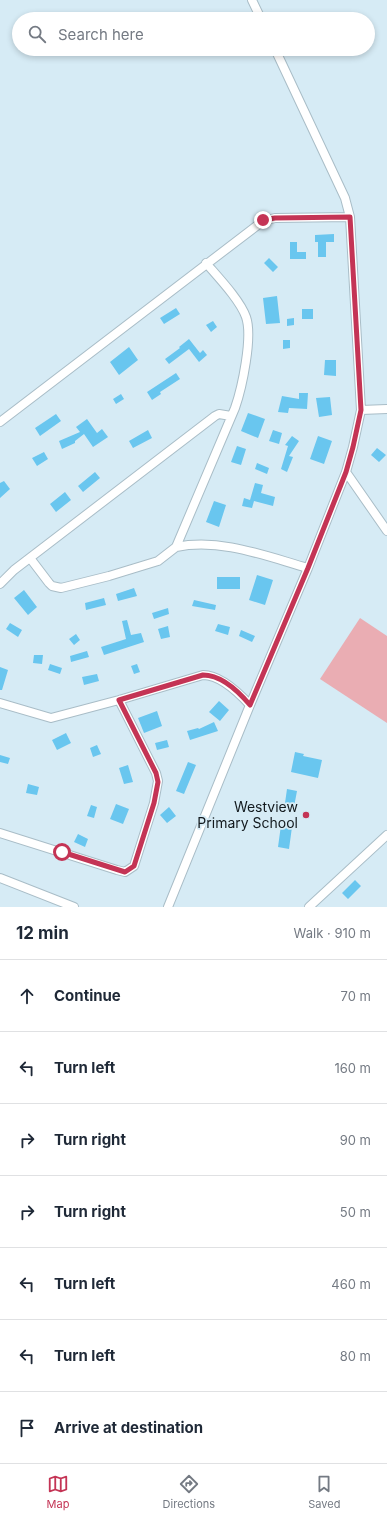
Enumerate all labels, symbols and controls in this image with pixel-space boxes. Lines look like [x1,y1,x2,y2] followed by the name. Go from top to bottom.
[12,12,375,56] search box
[26,23,48,45] icon: search
[58,25,144,44] text: Search here
[254,211,272,229] route end
[197,798,298,831] place label: Westview Primary School
[301,810,311,820] marker: Westview Primary School
[53,843,71,861] route start
[16,923,69,943] text: 12 min
[294,925,371,941] text: Walk · 910 m
[16,985,38,1007] icon: ahead
[54,986,121,1005] text: Continue
[341,988,371,1004] text: 70 m
[16,1057,38,1079] icon: left
[54,1058,115,1077] text: Turn left
[334,1060,371,1076] text: 160 m
[16,1129,38,1151] icon: right
[54,1130,126,1149] text: Turn right
[340,1132,371,1148] text: 90 m
[16,1201,38,1223] icon: right
[54,1202,126,1221] text: Turn right
[340,1204,371,1220] text: 50 m
[16,1273,38,1295] icon: left
[54,1274,115,1293] text: Turn left
[331,1276,371,1292] text: 460 m
[16,1345,38,1367] icon: left
[54,1346,115,1365] text: Turn left
[340,1348,371,1364] text: 80 m
[16,1417,38,1439] icon: arrive
[54,1418,203,1437] text: Arrive at destination
[47,1473,69,1511] tab: Map
[163,1473,215,1511] tab: Directions
[308,1473,340,1511] tab: Saved

